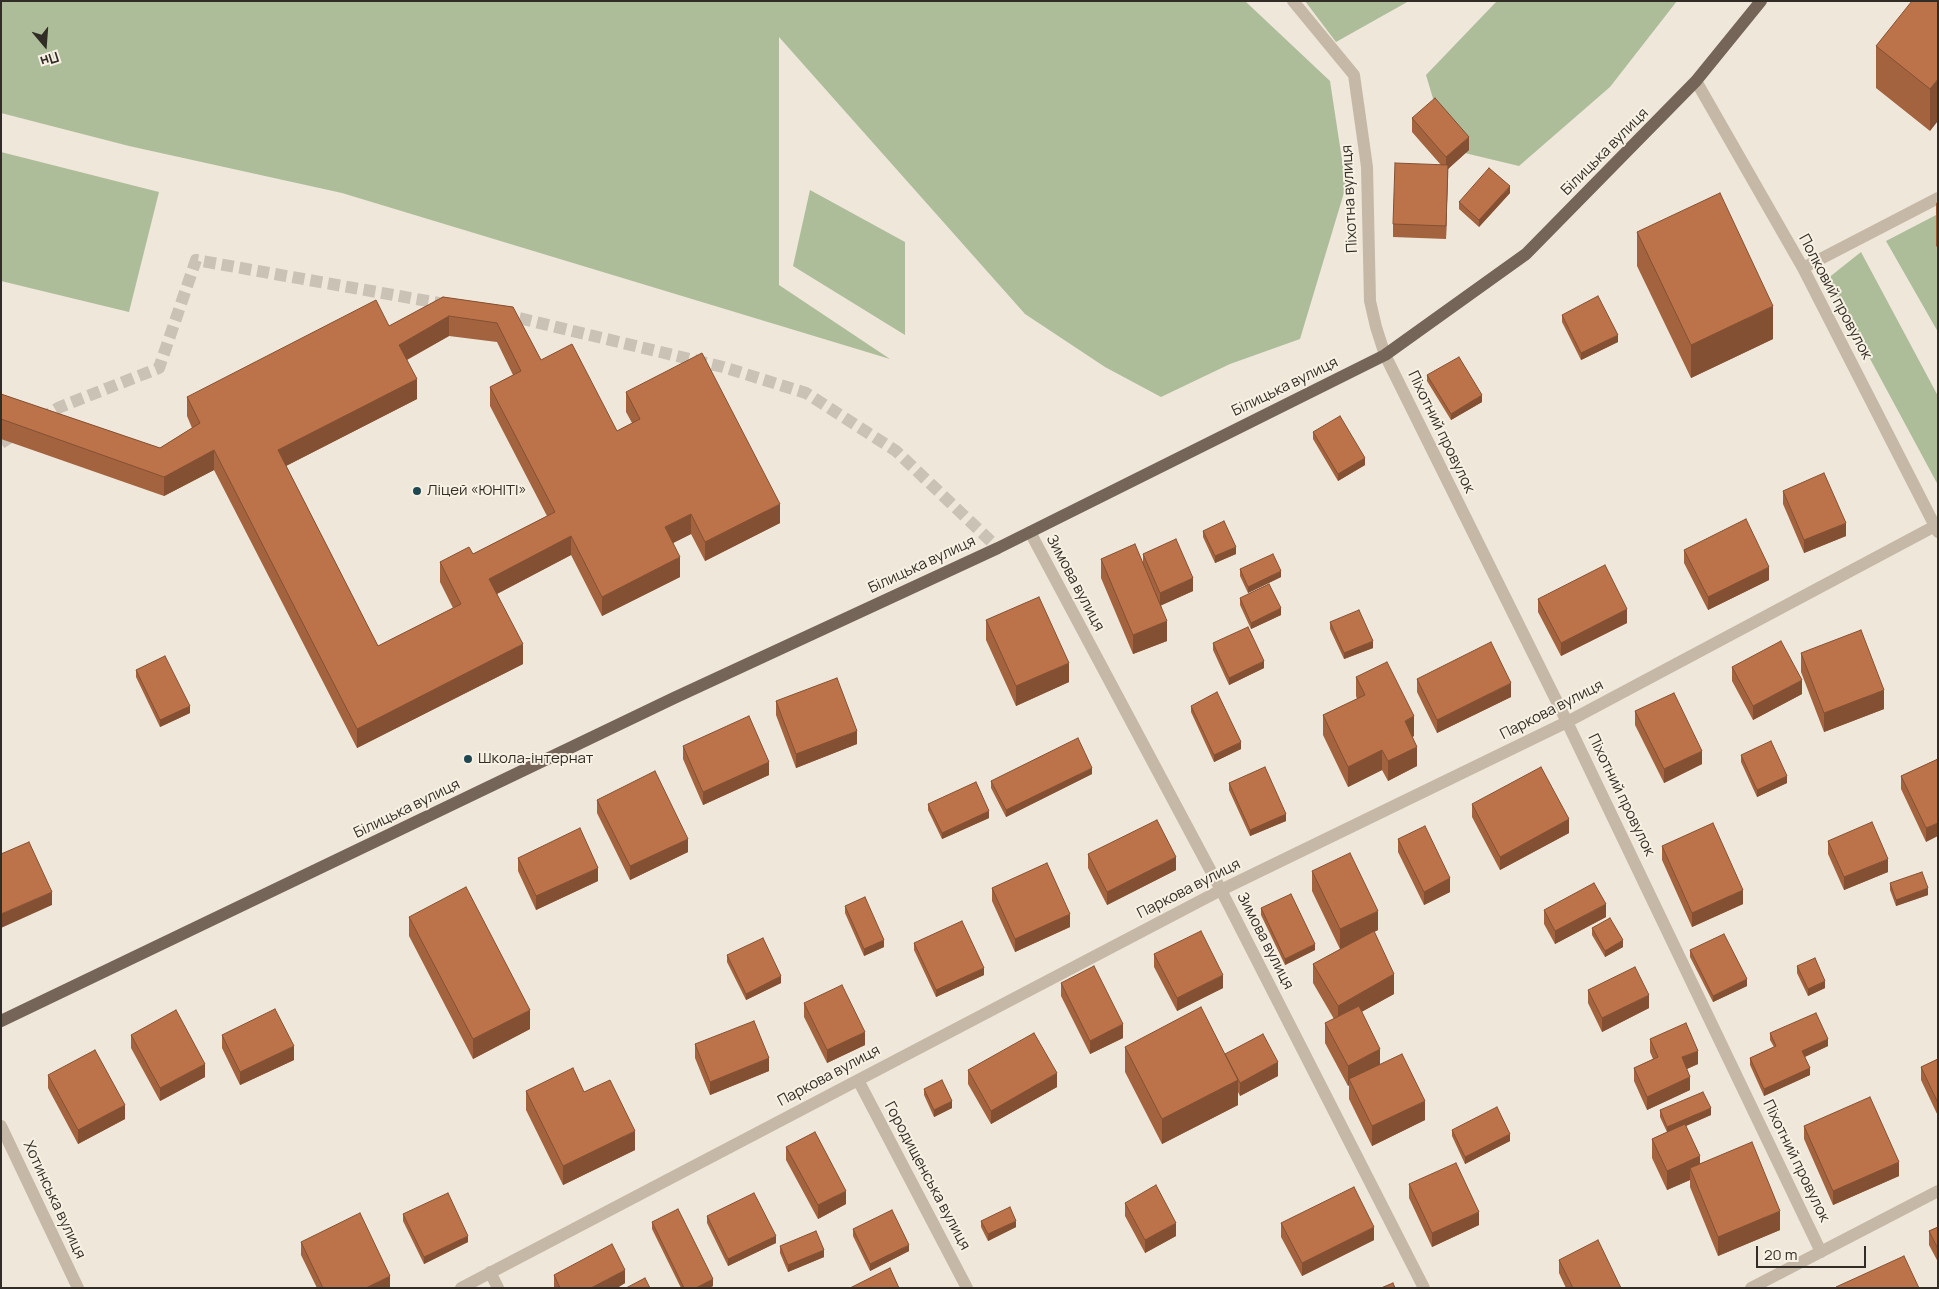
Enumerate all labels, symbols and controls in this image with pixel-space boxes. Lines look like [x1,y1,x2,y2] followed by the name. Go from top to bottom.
[20,20,70,70] north arrow
[38,48,62,72] text: Пн
[1558,105,1652,199] street label: Білицька вулиця
[1338,144,1362,254] street label: Піхотна вулиця
[1794,231,1876,363] street label: Полковий провулок
[1229,353,1341,421] street label: Білицька вулиця
[1404,368,1478,496] street label: Піхотний провулок
[427,482,527,500] place label: Ліцей «ЮНІТІ»
[411,485,423,497] marker: Ліцей «ЮНІТІ»
[866,532,978,598] street label: Білицька вулиця
[1042,532,1108,634] street label: Зимова вулиця
[1497,676,1607,744] street label: Паркова вулиця
[1584,731,1658,859] street label: Піхотний провулок
[478,750,593,768] place label: Школа-інтернат
[462,753,474,765] marker: Школа-інтернат
[351,775,463,843] street label: Білицька вулиця
[1134,855,1244,923] street label: Паркова вулиця
[1233,889,1297,993] street label: Зимова вулиця
[775,1041,883,1111] street label: Паркова вулиця
[1759,1097,1833,1225] street label: Піхотний провулок
[880,1099,974,1253] street label: Городищенська вулиця
[19,1138,89,1262] street label: Хотинська вулиця
[1759,1236,1869,1268] scale bar
[1764,1244,1797,1265] text: 20 m

